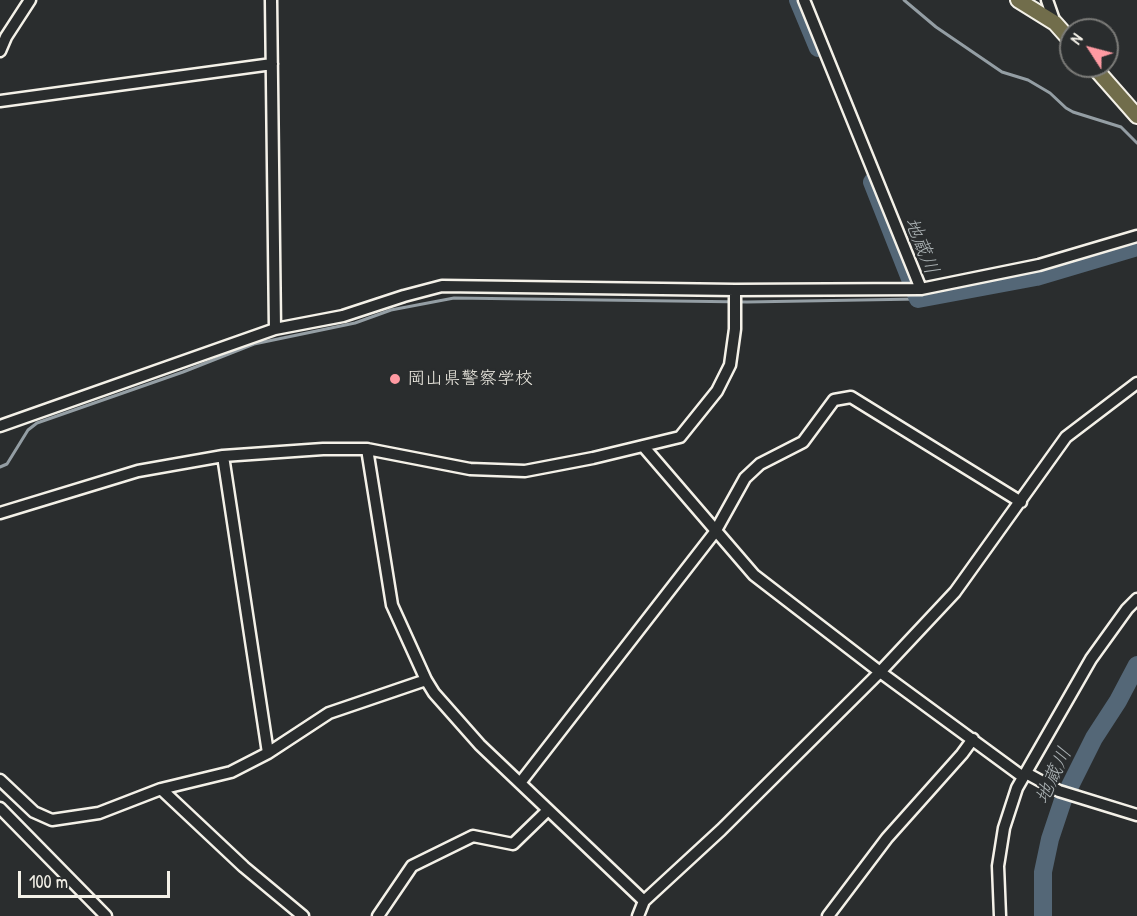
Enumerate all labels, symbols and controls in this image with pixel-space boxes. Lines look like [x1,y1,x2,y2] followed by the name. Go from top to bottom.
[1059,18,1119,78] north arrow
[1065,29,1087,49] text: N
[899,214,943,278] water label: 地蔵川
[407,368,533,390] place label: 岡山県警察学校
[388,372,402,386] marker: 岡山県警察学校
[1030,744,1078,808] water label: 地蔵川
[21,859,172,897] scale bar
[29,869,68,894] text: 100 m

